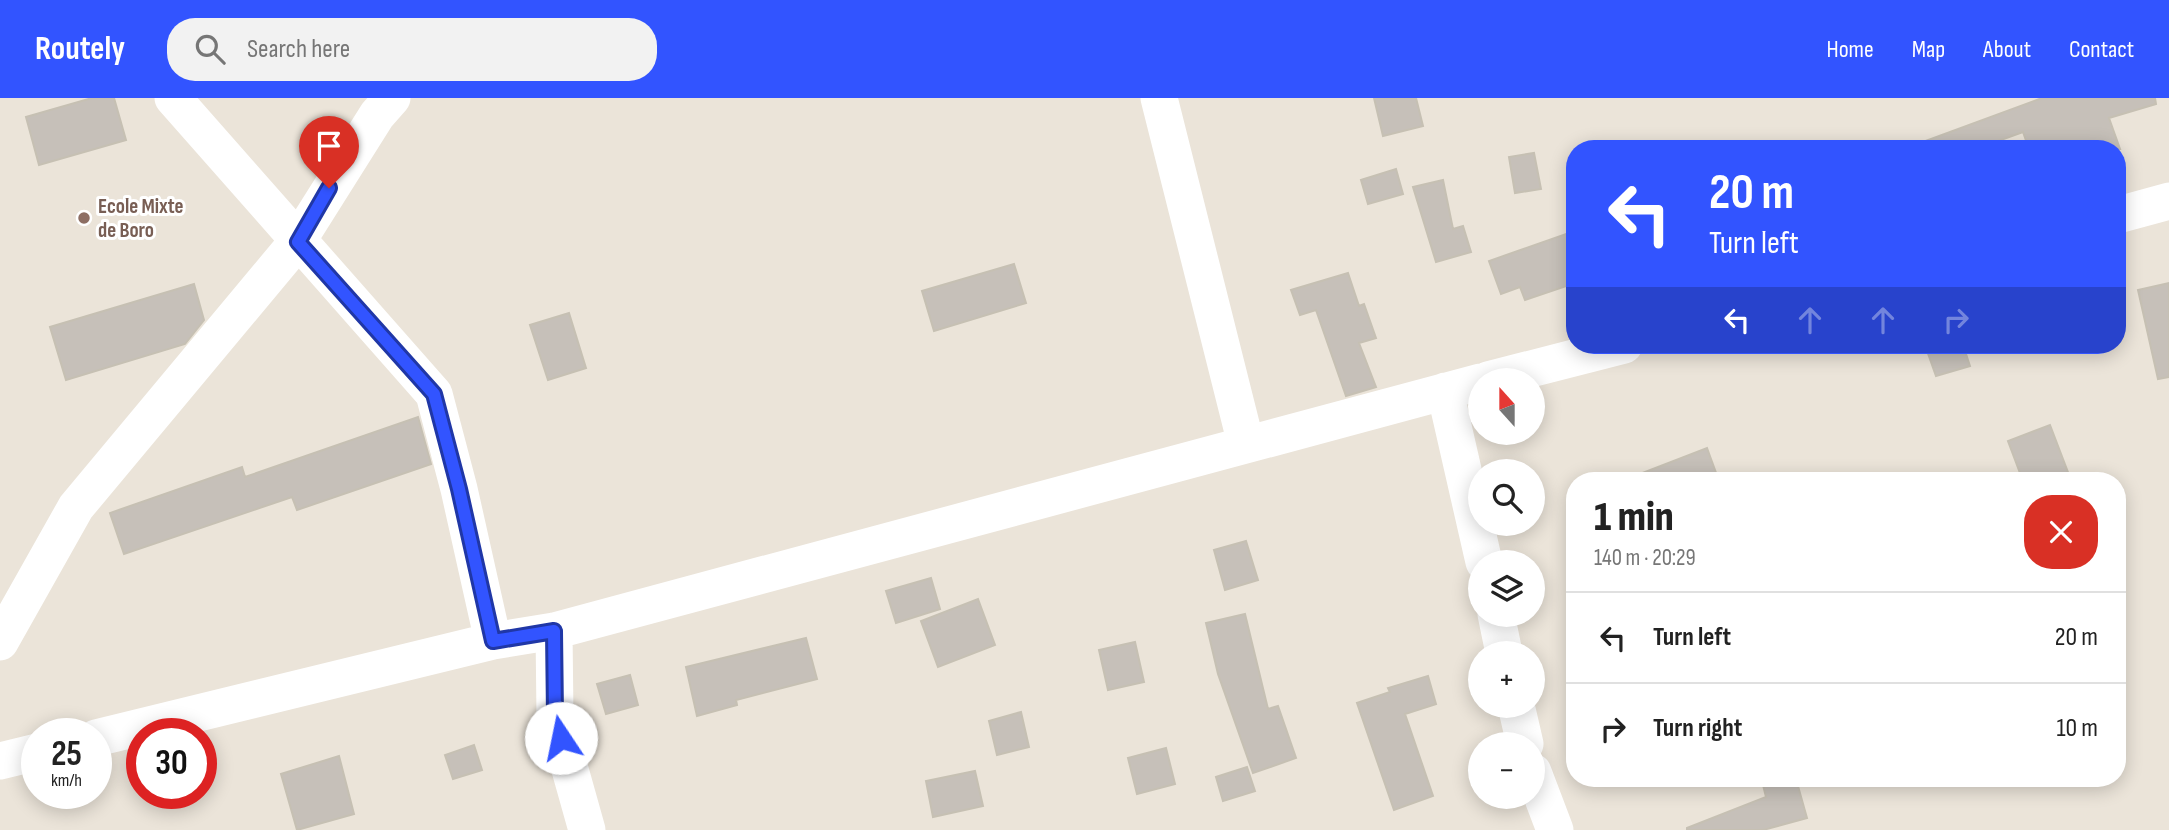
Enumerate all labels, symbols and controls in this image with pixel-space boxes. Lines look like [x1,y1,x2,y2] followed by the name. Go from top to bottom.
[167,18,657,81] search box
[35,29,125,69] text: Routely
[191,30,229,68] icon: search
[247,34,350,65] text: Search here
[1826,35,1874,64] text: Home
[1912,35,1945,64] text: Map
[1983,35,2031,64] text: About
[2069,35,2134,64] text: Contact
[299,116,359,188] pin
[310,127,348,165] icon: arrive
[1709,164,1794,223] text: 20 m
[1594,168,1685,259] icon: left
[98,194,183,243] place label: Ecole Mixte de Boro
[76,210,92,226] marker: Ecole Mixte de Boro
[1709,224,1799,263] text: Turn left
[1718,301,1756,339] icon: left
[1791,301,1829,339] icon: ahead
[1864,301,1902,339] icon: ahead
[1937,301,1975,339] icon: right
[1468,368,1545,444] north arrow
[1468,368,1545,809] map controls
[1468,459,1545,536] button: search
[1594,492,1674,543] text: 1 min
[2024,495,2098,569] button: close
[1594,544,1696,572] text: 140 m · 20:29
[1468,550,1545,627] button: layers
[1594,619,1632,657] icon: left
[1653,622,1731,653] text: Turn left
[2055,622,2098,653] text: 20 m
[1468,641,1545,718] button: +
[524,701,598,775] position arrow
[1594,710,1632,748] icon: right
[1653,713,1742,744] text: Turn right
[2056,713,2098,744] text: 10 m
[126,718,217,809] speed limit sign: 30
[1468,732,1545,809] button: −
[51,733,82,776] text: 25
[51,770,82,791] text: km/h

